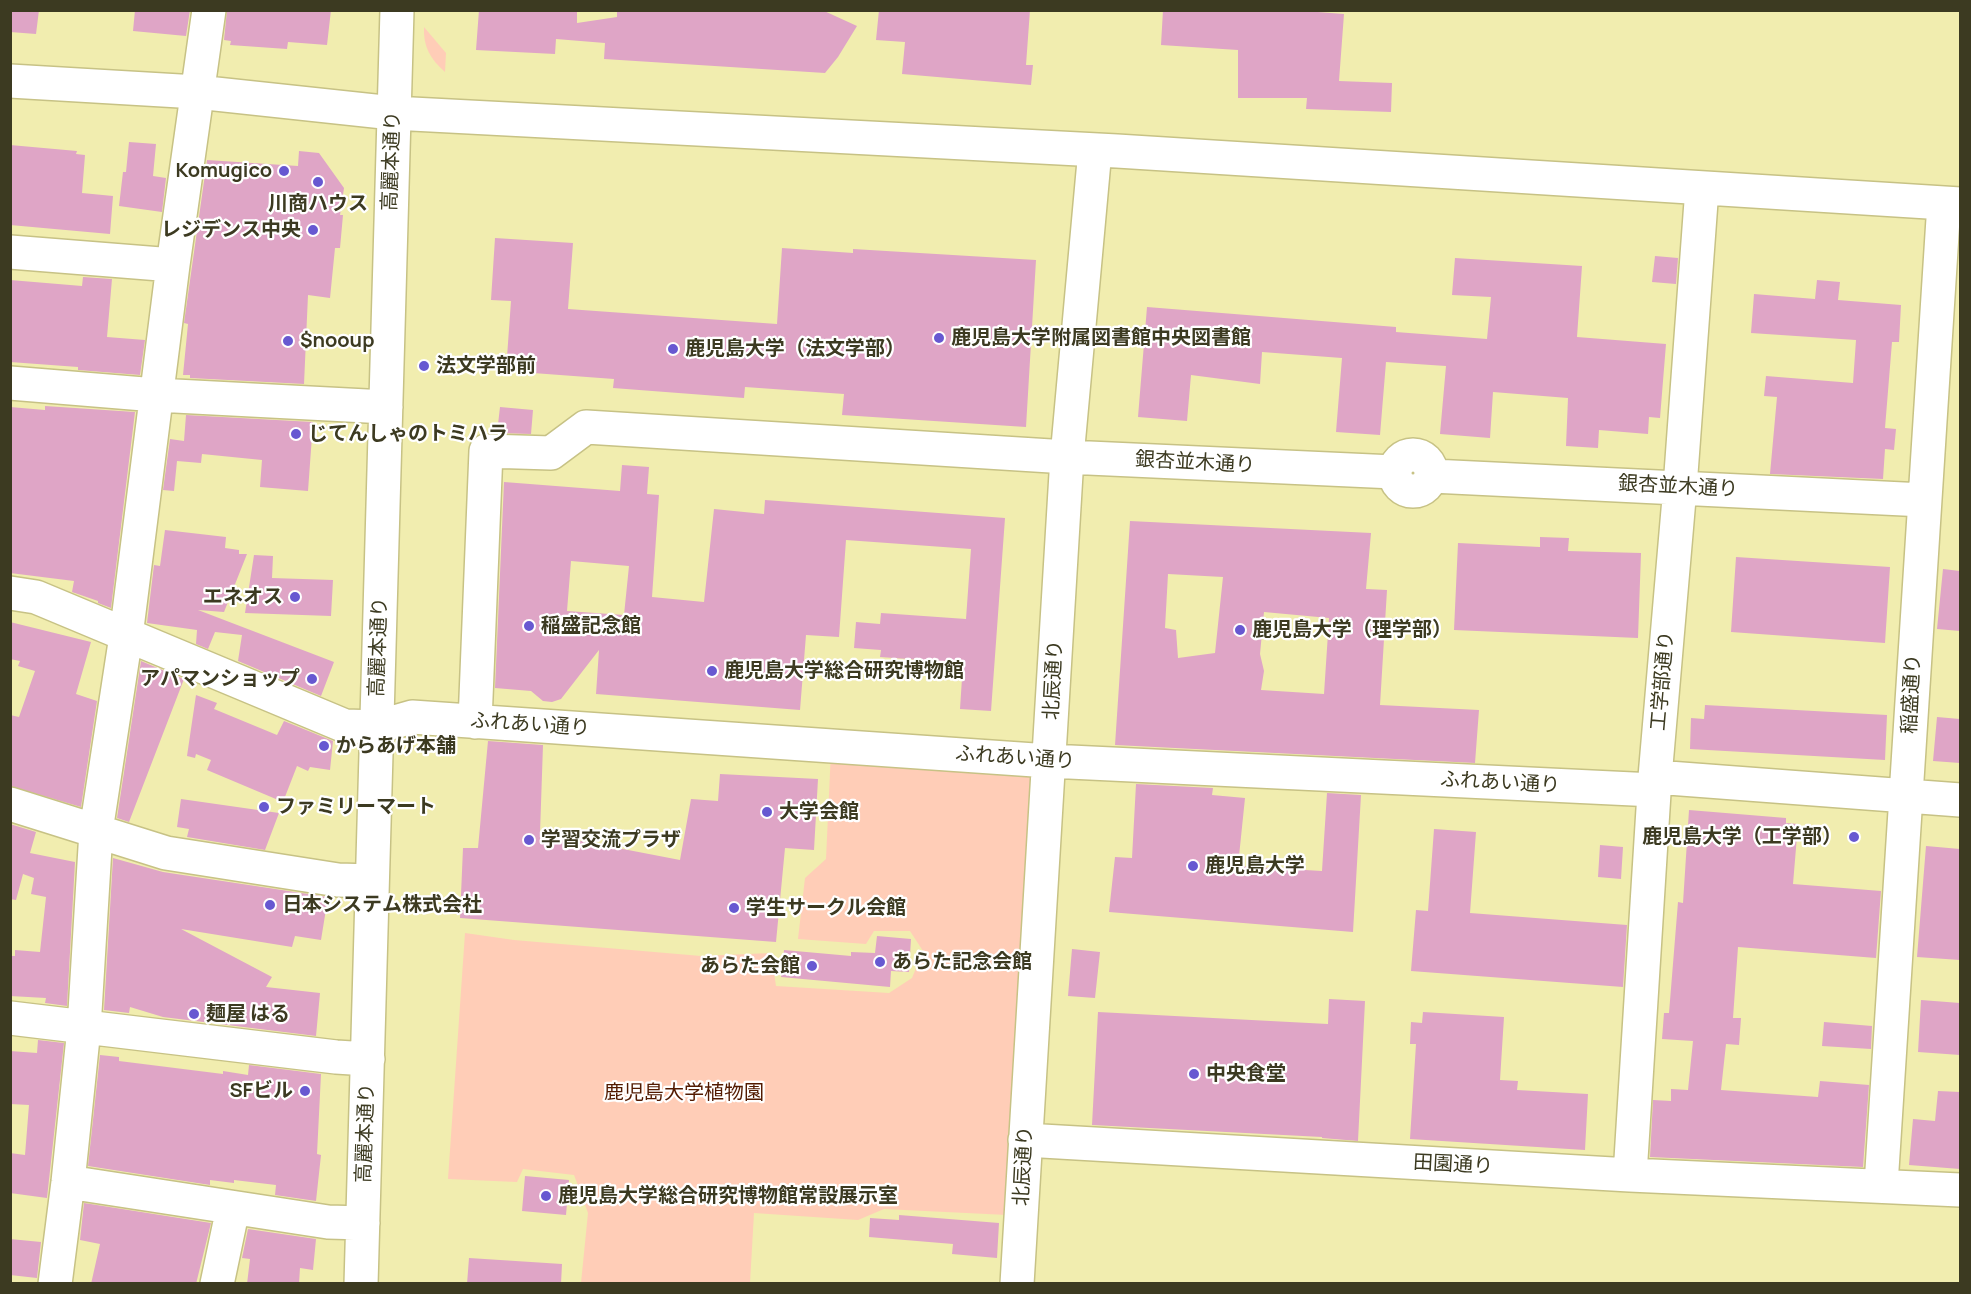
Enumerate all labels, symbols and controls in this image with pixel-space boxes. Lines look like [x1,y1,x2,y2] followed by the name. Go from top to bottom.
[378,111,406,211] street label: 高麗本通り
[176,159,272,183] place label: Komugico
[277,164,291,178] marker: Komugico
[311,175,325,189] marker: 川商ハウス
[268,192,368,216] place label: 川商ハウス
[161,218,301,242] place label: レジデンス中央
[306,223,320,237] marker: レジデンス中央
[951,326,1251,350] place label: 鹿児島大学附属図書館中央図書館
[300,329,374,353] place label: $nooup
[932,331,946,345] marker: 鹿児島大学附属図書館中央図書館
[281,334,295,348] marker: $nooup
[685,337,905,361] place label: 鹿児島大学（法文学部）
[666,342,680,356] marker: 鹿児島大学（法文学部）
[436,354,536,378] place label: 法文学部前
[417,359,431,373] marker: 法文学部前
[308,422,508,446] place label: じてんしゃのトミハラ
[289,427,303,441] marker: じてんしゃのトミハラ
[1134,448,1256,478] street label: 銀杏並木通り
[1617,472,1739,502] street label: 銀杏並木通り
[203,585,283,609] place label: エネオス
[288,590,302,604] marker: エネオス
[365,597,393,697] street label: 高麗本通り
[541,614,641,638] place label: 稲盛記念館
[1252,618,1452,642] place label: 鹿児島大学（理学部）
[522,619,536,633] marker: 稲盛記念館
[1233,623,1247,637] marker: 鹿児島大学（理学部）
[1647,630,1679,732] street label: 工学部通り
[1040,639,1068,721] street label: 北辰通り
[1898,653,1926,735] street label: 稲盛通り
[724,659,964,683] place label: 鹿児島大学総合研究博物館
[705,664,719,678] marker: 鹿児島大学総合研究博物館
[140,667,300,691] place label: アパマンショップ
[305,672,319,686] marker: アパマンショップ
[469,709,591,741] street label: ふれあい通り
[336,734,456,758] place label: からあげ本舗
[317,739,331,753] marker: からあげ本舗
[954,742,1076,774] street label: ふれあい通り
[1439,768,1561,798] street label: ふれあい通り
[276,795,436,819] place label: ファミリーマート
[257,800,271,814] marker: ファミリーマート
[779,800,859,824] place label: 大学会館
[760,805,774,819] marker: 大学会館
[1642,825,1842,849] place label: 鹿児島大学（工学部）
[541,828,681,852] place label: 学習交流プラザ
[1847,830,1861,844] marker: 鹿児島大学（工学部）
[522,833,536,847] marker: 学習交流プラザ
[1205,854,1305,878] place label: 鹿児島大学
[1186,859,1200,873] marker: 鹿児島大学
[282,893,482,917] place label: 日本システム株式会社
[746,896,906,920] place label: 学生サークル会館
[263,898,277,912] marker: 日本システム株式会社
[727,901,741,915] marker: 学生サークル会館
[892,950,1032,974] place label: あらた記念会館
[700,954,800,978] place label: あらた会館
[873,955,887,969] marker: あらた記念会館
[805,959,819,973] marker: あらた会館
[206,1002,290,1026] place label: 麺屋 はる
[187,1007,201,1021] marker: 麺屋 はる
[1206,1062,1286,1086] place label: 中央食堂
[1187,1067,1201,1081] marker: 中央食堂
[229,1079,293,1103] place label: SFビル
[604,1081,764,1105] park label: 鹿児島大学植物園
[352,1083,380,1183] street label: 高麗本通り
[298,1084,312,1098] marker: SFビル
[1010,1125,1038,1207] street label: 北辰通り
[1412,1151,1494,1179] street label: 田園通り
[558,1184,898,1208] place label: 鹿児島大学総合研究博物館常設展示室
[539,1189,553,1203] marker: 鹿児島大学総合研究博物館常設展示室

